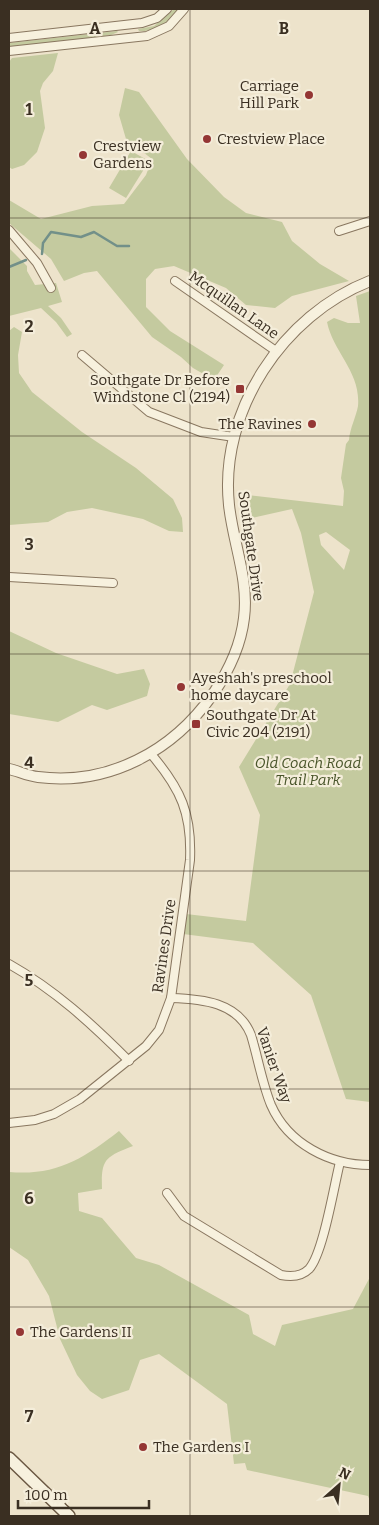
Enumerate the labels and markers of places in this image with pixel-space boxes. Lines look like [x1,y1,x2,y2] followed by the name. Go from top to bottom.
[239,77,299,112] place label: Carriage Hill Park
[303,89,315,101] marker: Carriage Hill Park
[217,130,325,148] place label: Crestview Place
[201,133,213,145] marker: Crestview Place
[93,137,162,172] place label: Crestview Gardens
[77,149,89,161] marker: Crestview Gardens
[90,371,230,406] place label: Southgate Dr Before Windstone Cl (2194)
[234,383,246,395] marker: Southgate Dr Before Windstone Cl (2194)
[218,415,302,433] place label: The Ravines
[306,418,318,430] marker: The Ravines
[191,669,332,704] place label: Ayeshah's preschool home daycare
[175,681,187,693] marker: Ayeshah's preschool home daycare
[206,706,316,741] place label: Southgate Dr At Civic 204 (2191)
[190,718,202,730] marker: Southgate Dr At Civic 204 (2191)
[30,1323,132,1341] place label: The Gardens II
[14,1326,26,1338] marker: The Gardens II
[153,1438,250,1456] place label: The Gardens I
[137,1441,149,1453] marker: The Gardens I

